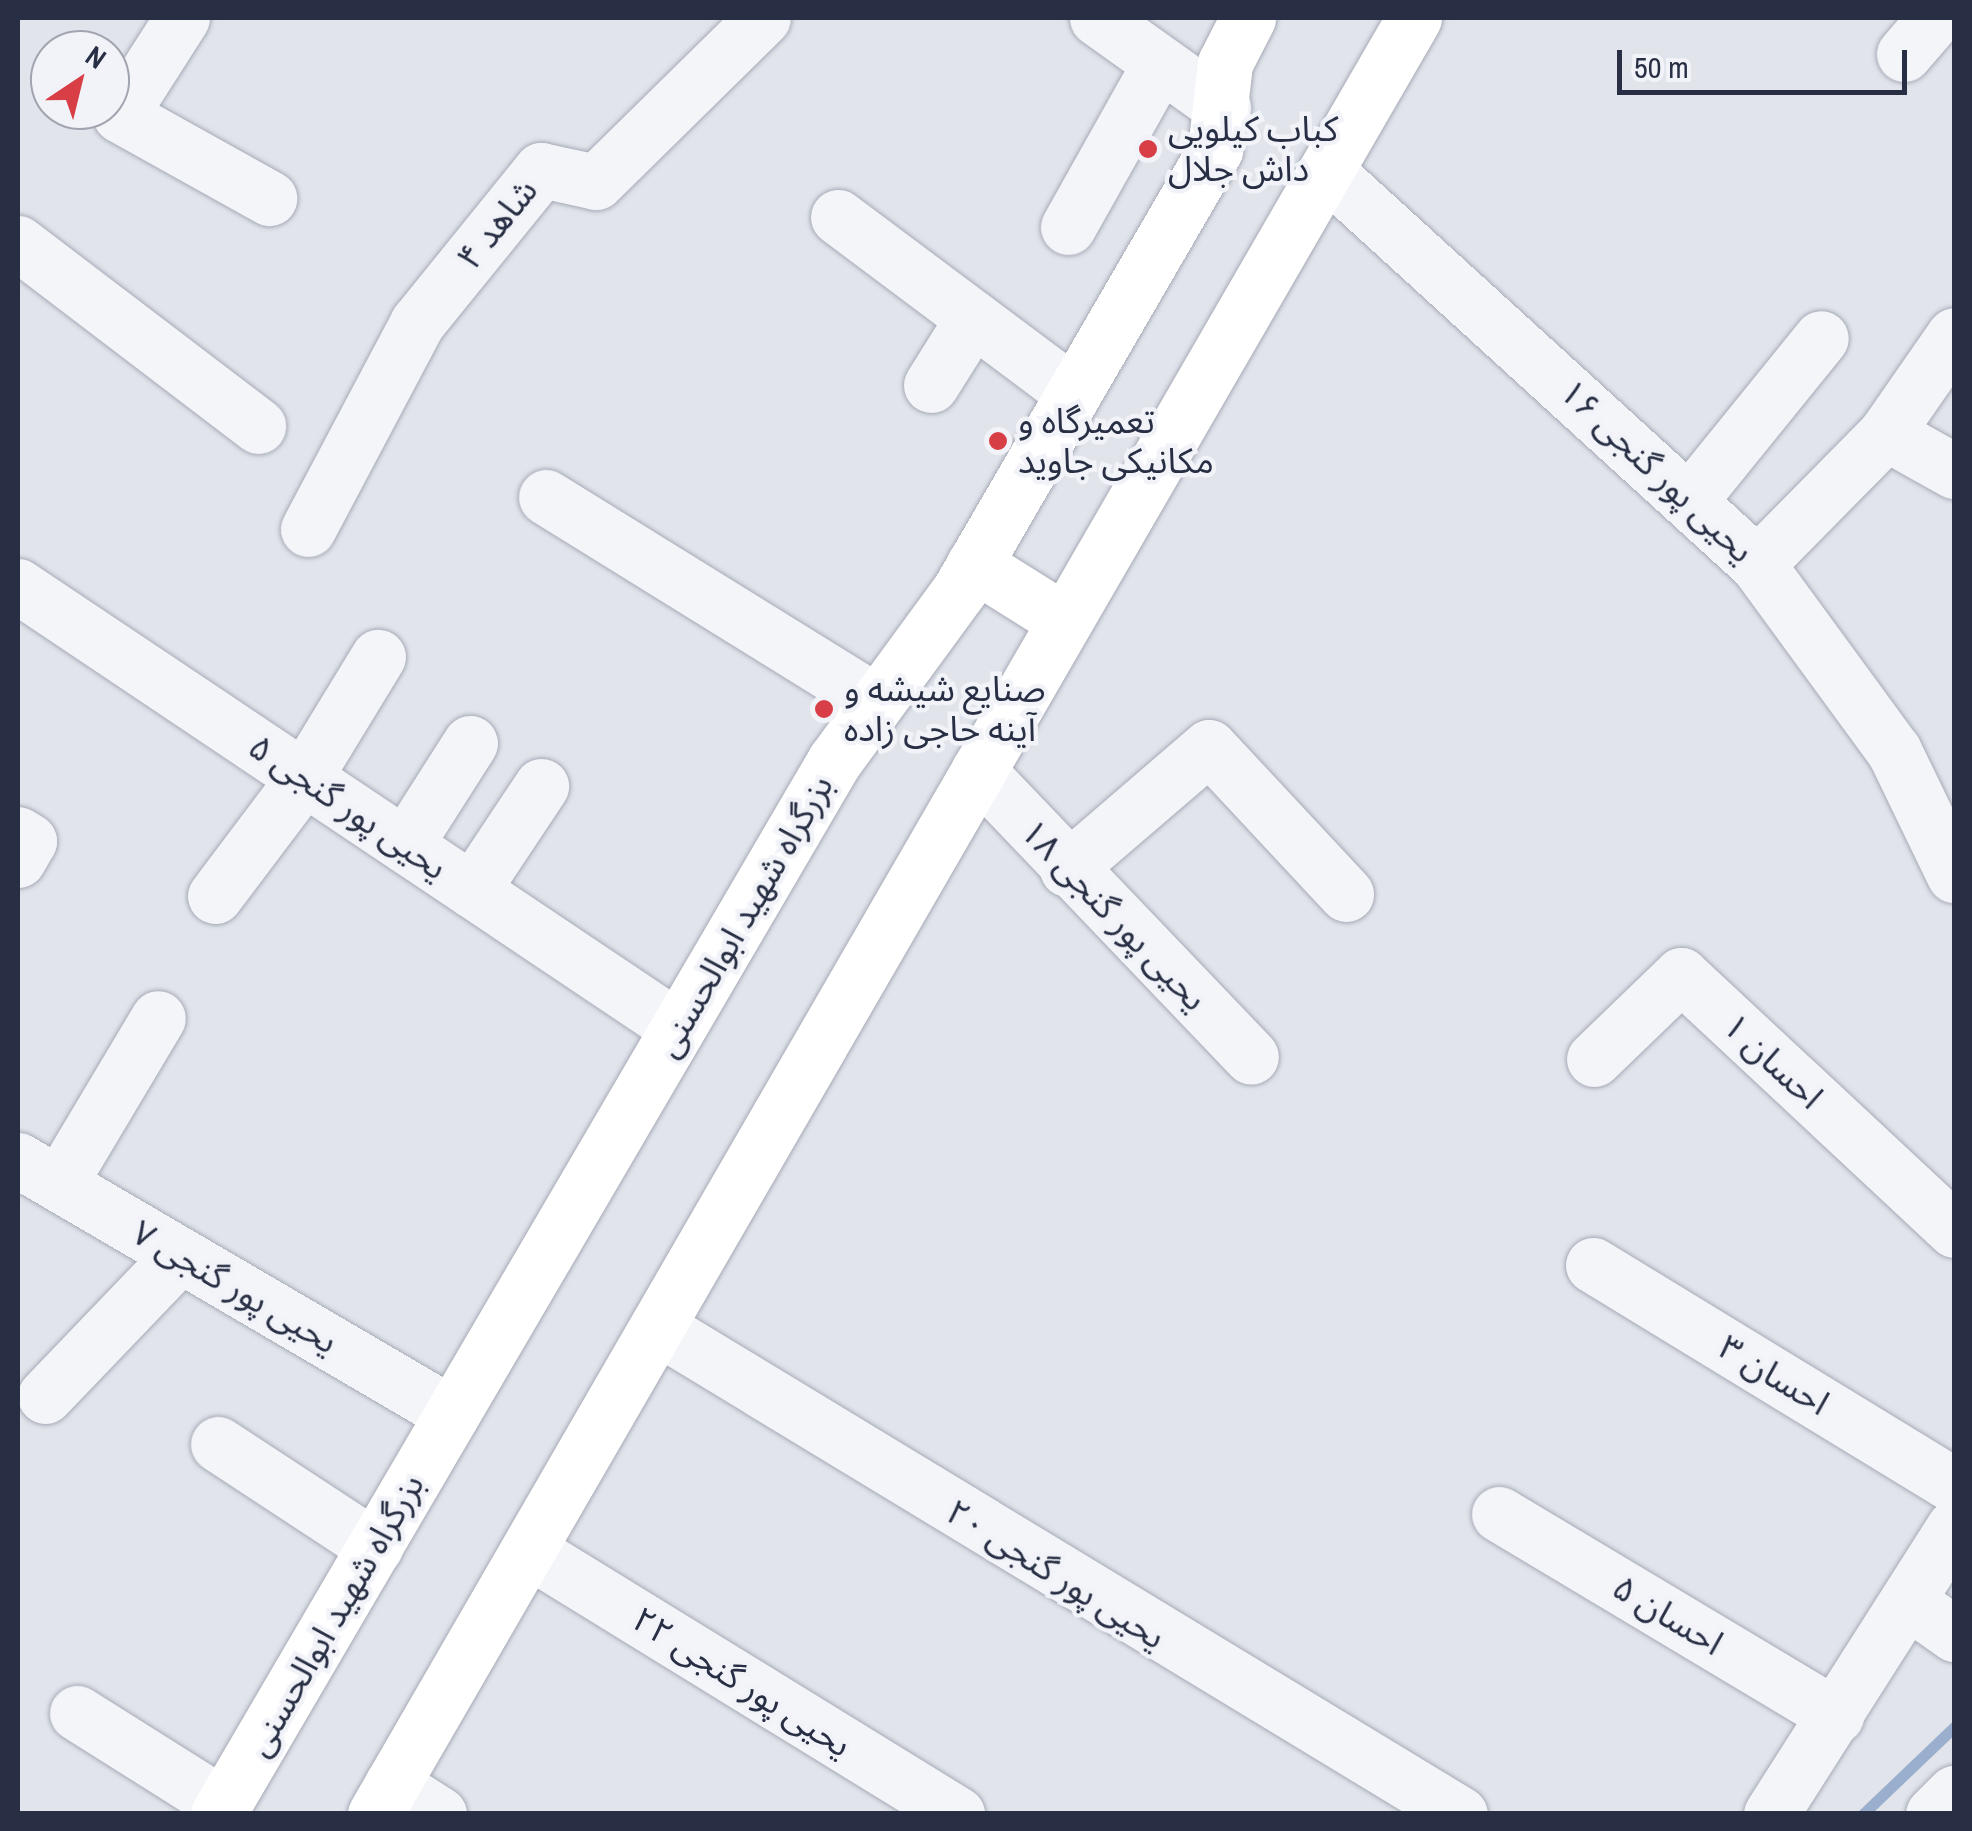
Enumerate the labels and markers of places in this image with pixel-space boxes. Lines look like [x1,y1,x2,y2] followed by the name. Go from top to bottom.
[1168,108,1338,190] place label: کباب کیلویی داش جلال
[1137,138,1159,160] marker: کباب کیلویی داش جلال
[1018,400,1214,482] place label: تعمیرگاه و مکانیکی جاوید
[987,430,1009,452] marker: تعمیرگاه و مکانیکی جاوید
[844,668,1046,750] place label: صنایع شیشه و آینه حاجی زاده
[813,698,835,720] marker: صنایع شیشه و آینه حاجی زاده

